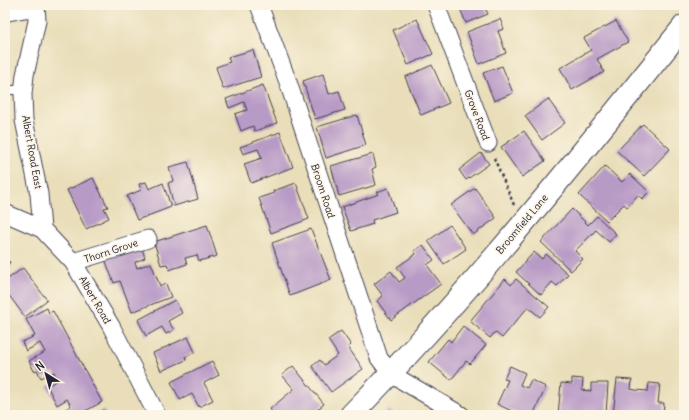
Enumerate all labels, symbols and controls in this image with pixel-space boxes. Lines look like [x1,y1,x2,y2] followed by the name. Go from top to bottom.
[461,88,493,142] street label: Grove Road
[19,114,45,190] street label: Albert Road East
[308,162,338,220] street label: Broom Road
[493,191,551,257] street label: Broomfield Lane
[82,236,140,266] street label: Thorn Grove
[76,274,114,326] street label: Albert Road
[26,354,66,394] north arrow
[33,358,47,374] text: N

